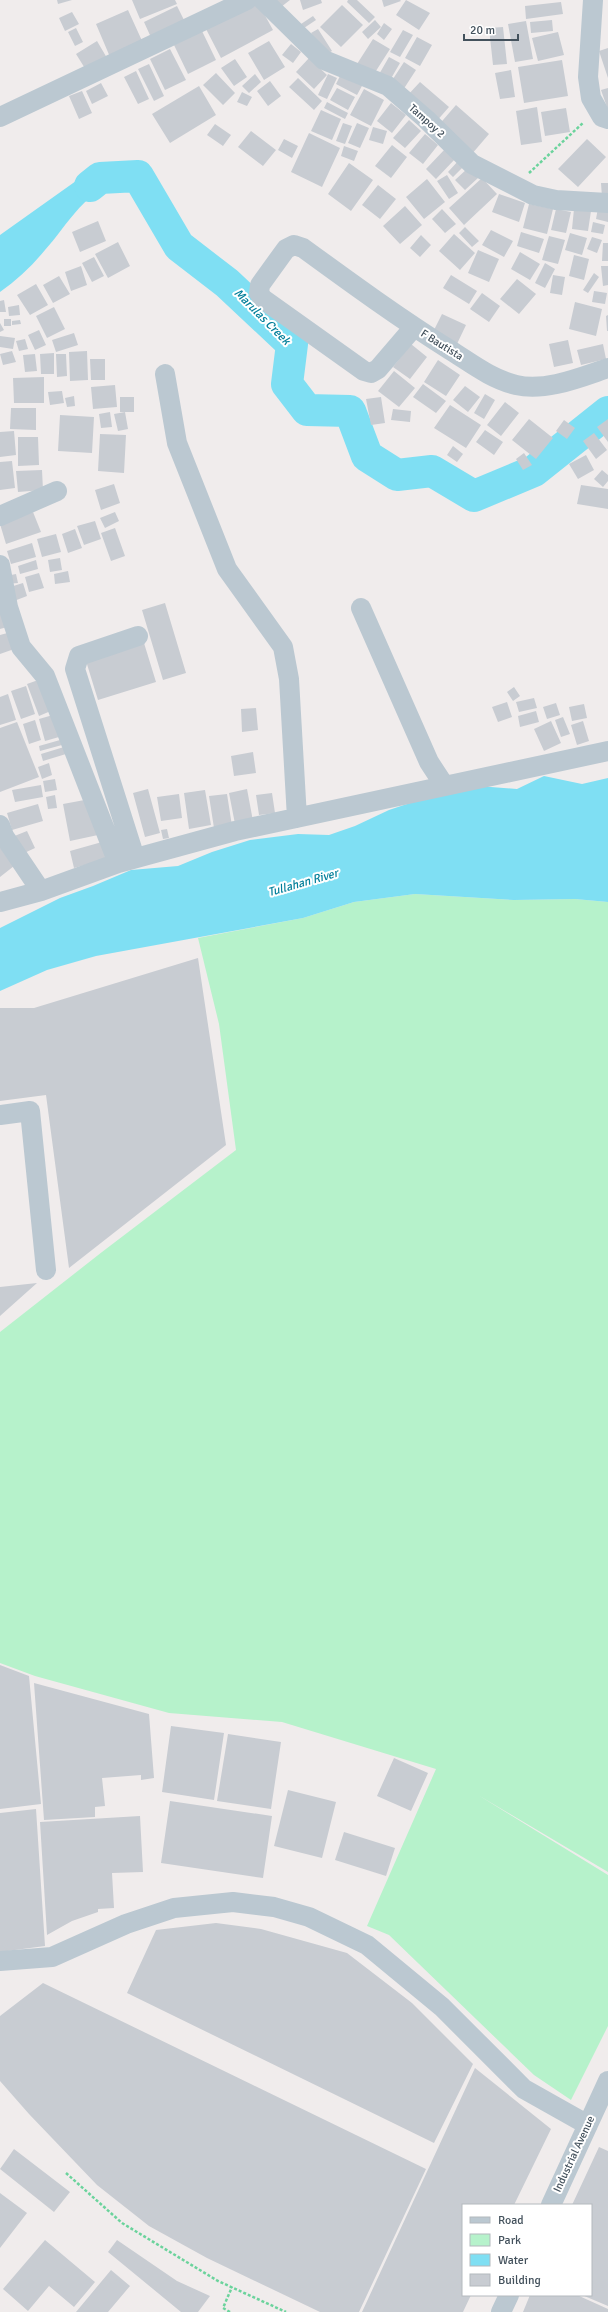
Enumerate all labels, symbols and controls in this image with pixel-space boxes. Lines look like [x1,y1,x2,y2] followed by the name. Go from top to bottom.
[464,16,518,42] scale bar
[470,23,495,38] text: 20 m
[406,102,448,141] street label: Tampoy 2
[231,286,294,349] water label: Marulas Creek
[418,327,466,363] street label: F Bautista
[266,865,341,900] water label: Tullahan River
[551,2114,597,2194] street label: Industrial Avenue
[462,2204,592,2296] legend
[498,2213,524,2228] text: Road
[498,2233,521,2248] text: Park
[498,2253,529,2268] text: Water
[498,2273,541,2288] text: Building

